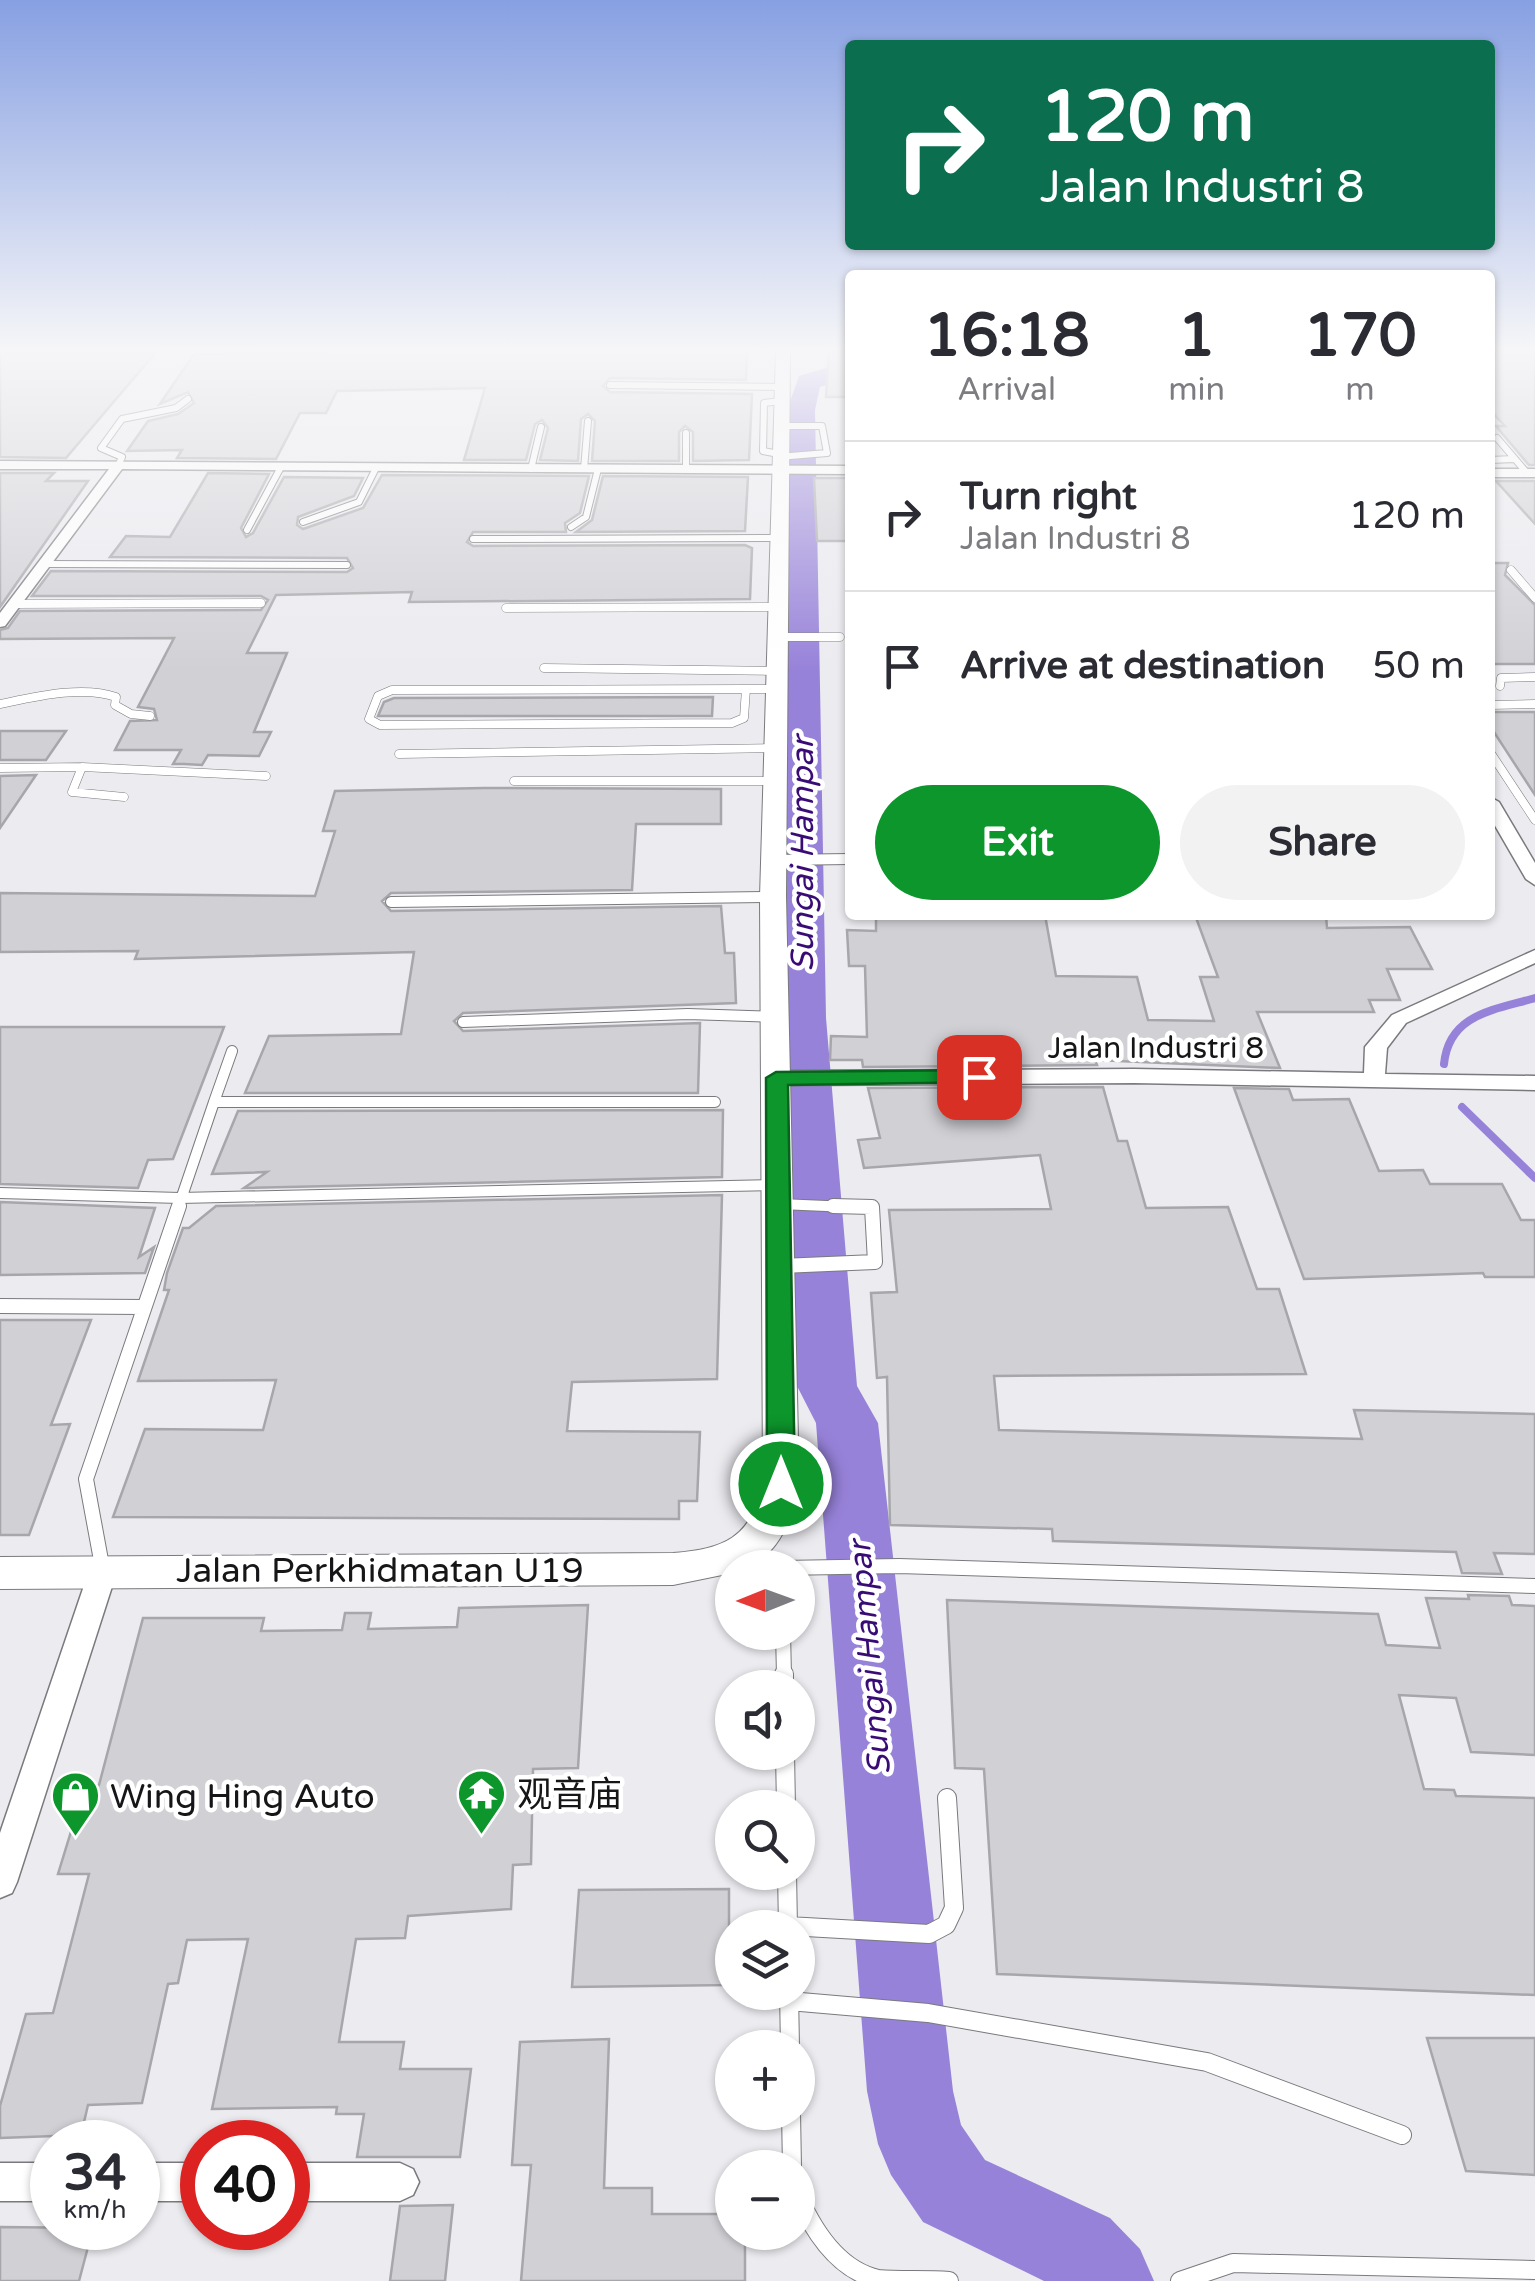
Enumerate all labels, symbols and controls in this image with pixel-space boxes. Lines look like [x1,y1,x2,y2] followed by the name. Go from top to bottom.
[1040,76,1254,160] text: 120 m
[875,80,1005,210] icon: right
[1040,161,1364,215] text: Jalan Industri 8
[923,300,1090,372] text: 16:18
[1178,300,1215,372] text: 1
[1303,300,1417,372] text: 170
[957,371,1056,409] text: Arrival
[1168,371,1225,409] text: min
[1345,371,1375,409] text: m
[960,474,1137,520] text: Turn right
[875,489,930,544] icon: right
[1349,493,1465,539] text: 120 m
[960,520,1191,558] text: Jalan Industri 8
[875,639,930,694] icon: arrive
[960,643,1325,689] text: Arrive at destination
[1373,643,1465,689] text: 50 m
[784,733,822,971] water label: Sungai Hampar
[875,785,1160,900] button: Exit
[1180,785,1465,900] button: Share
[1048,1030,1264,1067] street label: Jalan Industri 8
[937,1035,1022,1120] pin
[952,1050,1007,1105] icon: arrive
[729,1432,833,1536] position arrow
[841,1536,899,1777] water label: Sungai Hampar
[176,1550,584,1592] street label: Jalan Perkhidmatan U19
[715,1550,815,1650] north arrow
[715,1550,815,2250] map controls
[715,1670,815,1770] button: sound
[456,1768,508,1836] temple icon: 观音庙
[49,1770,101,1838] shop icon: Wing Hing Auto
[517,1774,622,1816] place label: 观音庙
[110,1776,375,1818] place label: Wing Hing Auto
[715,1790,815,1890] button: search
[715,1910,815,2010] button: layers
[715,2030,815,2130] button: +
[180,2120,310,2250] speed limit sign: 40
[64,2143,126,2203] text: 34
[715,2150,815,2250] button: −
[64,2195,126,2225] text: km/h

